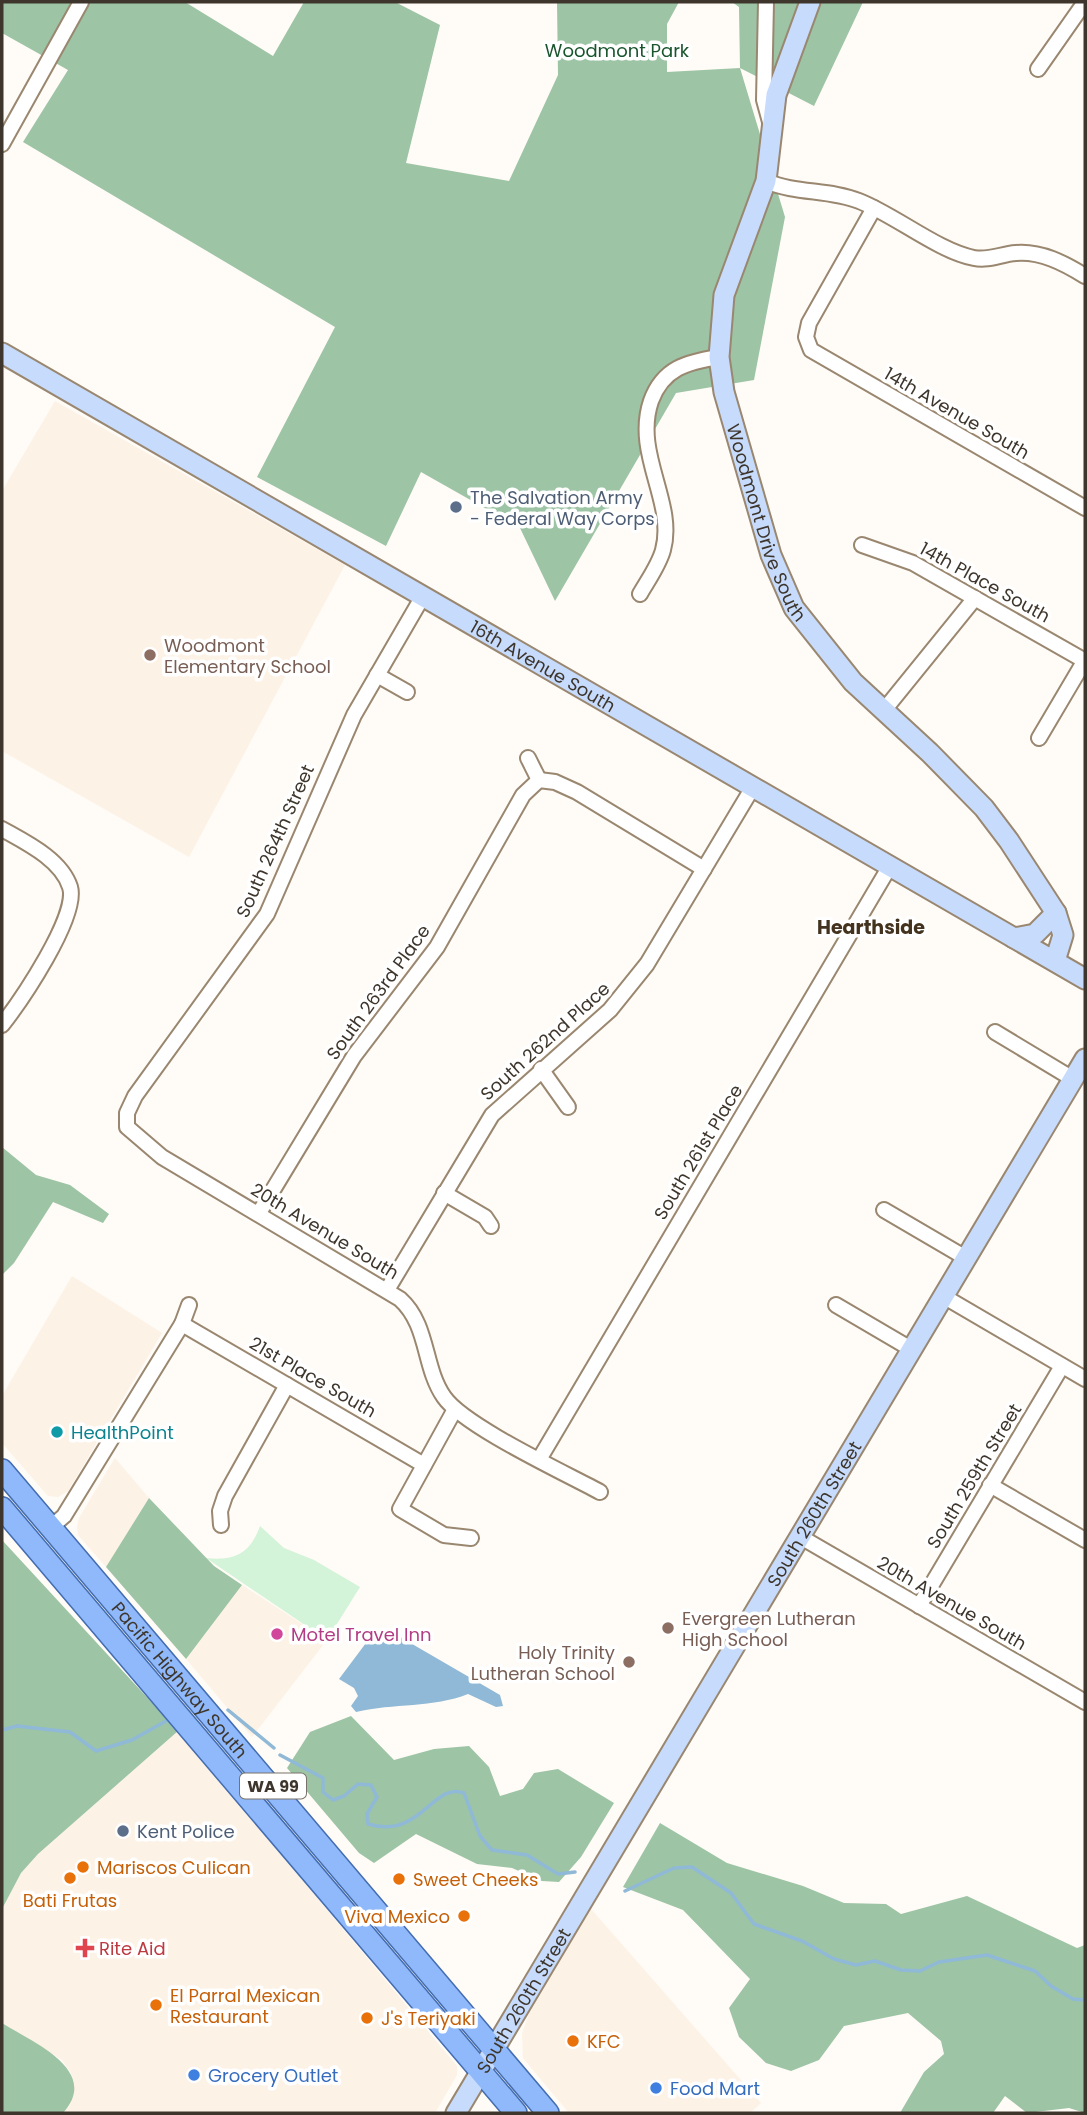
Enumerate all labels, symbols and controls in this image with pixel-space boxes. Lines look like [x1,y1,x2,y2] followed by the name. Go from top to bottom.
[545,38,690,63] park label: Woodmont Park
[880,361,1034,465] street label: 14th Avenue South
[721,421,812,627] street label: Woodmont Drive South
[470,485,655,531] place label: The Salvation Army - Federal Way Corps
[448,499,464,515] marker: The Salvation Army - Federal Way Corps
[915,536,1055,628] street label: 14th Place South
[466,614,620,718] street label: 16th Avenue South
[164,633,331,679] place label: Woodmont Elementary School
[142,647,158,663] marker: Woodmont Elementary School
[230,760,320,922] street label: South 264th Street
[817,914,925,941] district label: Hearthside
[320,919,436,1065] street label: South 263rd Place
[475,976,615,1106] street label: South 262nd Place
[648,1080,748,1224] street label: South 261st Place
[246,1177,404,1285] street label: 20th Avenue South
[245,1331,381,1423] street label: 21st Place South
[921,1399,1027,1553] street label: South 259th Street
[71,1420,174,1445] place label: HealthPoint
[49,1424,65,1440] marker: HealthPoint
[761,1436,867,1591] street label: South 260th Street
[873,1550,1031,1656] street label: 20th Avenue South
[106,1596,254,1763] street label: Pacific Highway South
[682,1606,856,1652] place label: Evergreen Lutheran High School
[660,1620,676,1636] marker: Evergreen Lutheran High School
[291,1622,432,1647] place label: Motel Travel Inn
[269,1626,285,1642] marker: Motel Travel Inn
[471,1640,615,1686] place label: Holy Trinity Lutheran School
[621,1654,637,1670] marker: Holy Trinity Lutheran School
[240,1774,306,1798] road number: WA 99
[137,1819,235,1844] place label: Kent Police
[115,1823,131,1839] marker: Kent Police
[97,1855,251,1880] place label: Mariscos Culican
[75,1859,91,1875] marker: Mariscos Culican
[413,1867,538,1892] place label: Sweet Cheeks
[62,1870,78,1886] marker: Bati Frutas
[391,1871,407,1887] marker: Sweet Cheeks
[23,1888,117,1913] place label: Bati Frutas
[344,1904,450,1929] place label: Viva Mexico
[456,1908,472,1924] marker: Viva Mexico
[470,1923,576,2078] street label: South 260th Street
[99,1936,166,1961] place label: Rite Aid
[77,1940,93,1956] marker: Rite Aid
[170,1983,320,2029] place label: El Parral Mexican Restaurant
[148,1997,164,2013] marker: El Parral Mexican Restaurant
[381,2006,476,2031] place label: J's Teriyaki
[359,2010,375,2026] marker: J's Teriyaki
[587,2029,621,2054] place label: KFC
[565,2033,581,2049] marker: KFC
[208,2063,338,2088] place label: Grocery Outlet
[186,2067,202,2083] marker: Grocery Outlet
[670,2076,760,2101] place label: Food Mart
[648,2080,664,2096] marker: Food Mart

